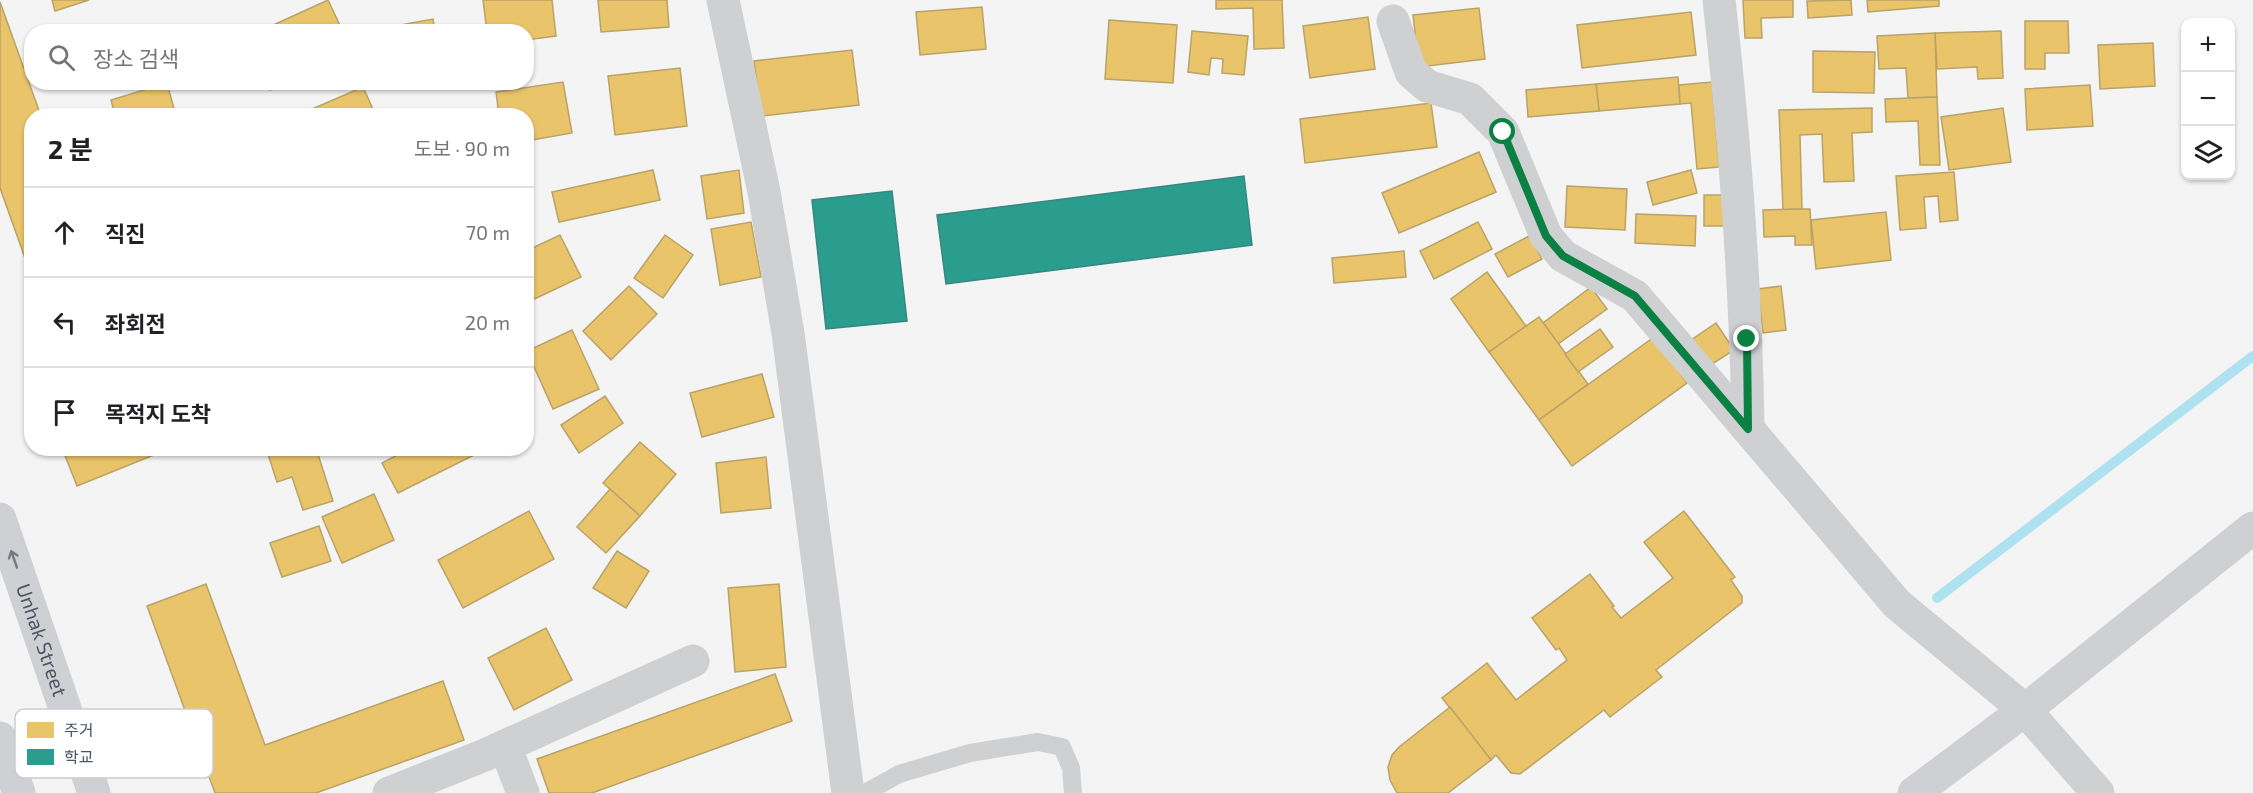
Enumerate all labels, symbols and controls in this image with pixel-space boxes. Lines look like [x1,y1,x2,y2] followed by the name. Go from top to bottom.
[2181,18,2235,180] map controls
[2181,18,2235,72] button: +
[24,24,534,90] search box
[45,41,78,74] icon: search
[93,45,179,71] text: 장소 검색
[2181,72,2235,126] button: −
[1489,118,1515,144] route start
[2181,126,2235,180] button: layers
[48,133,93,164] text: 2 분
[414,136,510,160] text: 도보 · 90 m
[48,216,81,249] icon: ahead
[105,220,145,246] text: 직진
[466,220,510,244] text: 70 m
[48,306,81,339] icon: left
[105,310,166,336] text: 좌회전
[465,310,510,334] text: 20 m
[1733,325,1759,351] route end
[48,396,81,429] icon: arrive
[105,400,211,426] text: 목적지 도착
[7,550,18,569] one-way arrow
[12,580,73,700] street label: Unhak Street
[15,709,213,778] legend
[64,720,93,739] text: 주거
[64,747,93,766] text: 학교

